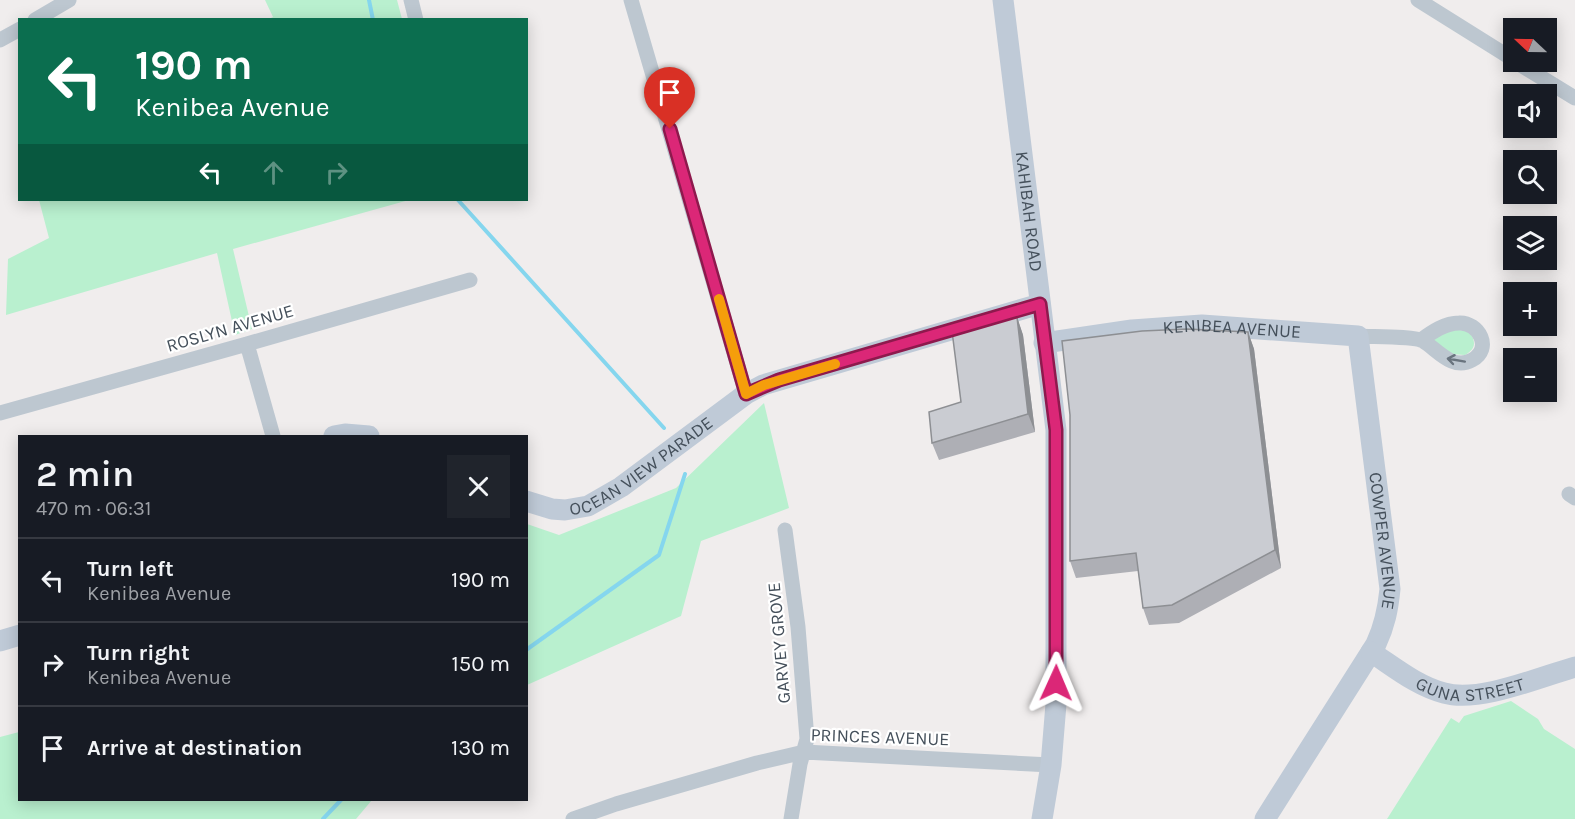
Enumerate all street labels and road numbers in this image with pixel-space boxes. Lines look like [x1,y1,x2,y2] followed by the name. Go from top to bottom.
[1011,150,1047,273] street label: KAHIBAH ROAD
[164,299,296,357] street label: ROSLYN AVENUE
[1162,314,1302,343] street label: KENIBEA AVENUE
[568,412,717,520] street label: OCEAN VIEW PARADE
[1364,471,1401,611] street label: COWPER AVENUE
[763,581,795,705] street label: GARVEY GROVE
[1412,672,1527,706] street label: GUNA STREET
[810,724,950,750] street label: PRINCES AVENUE

